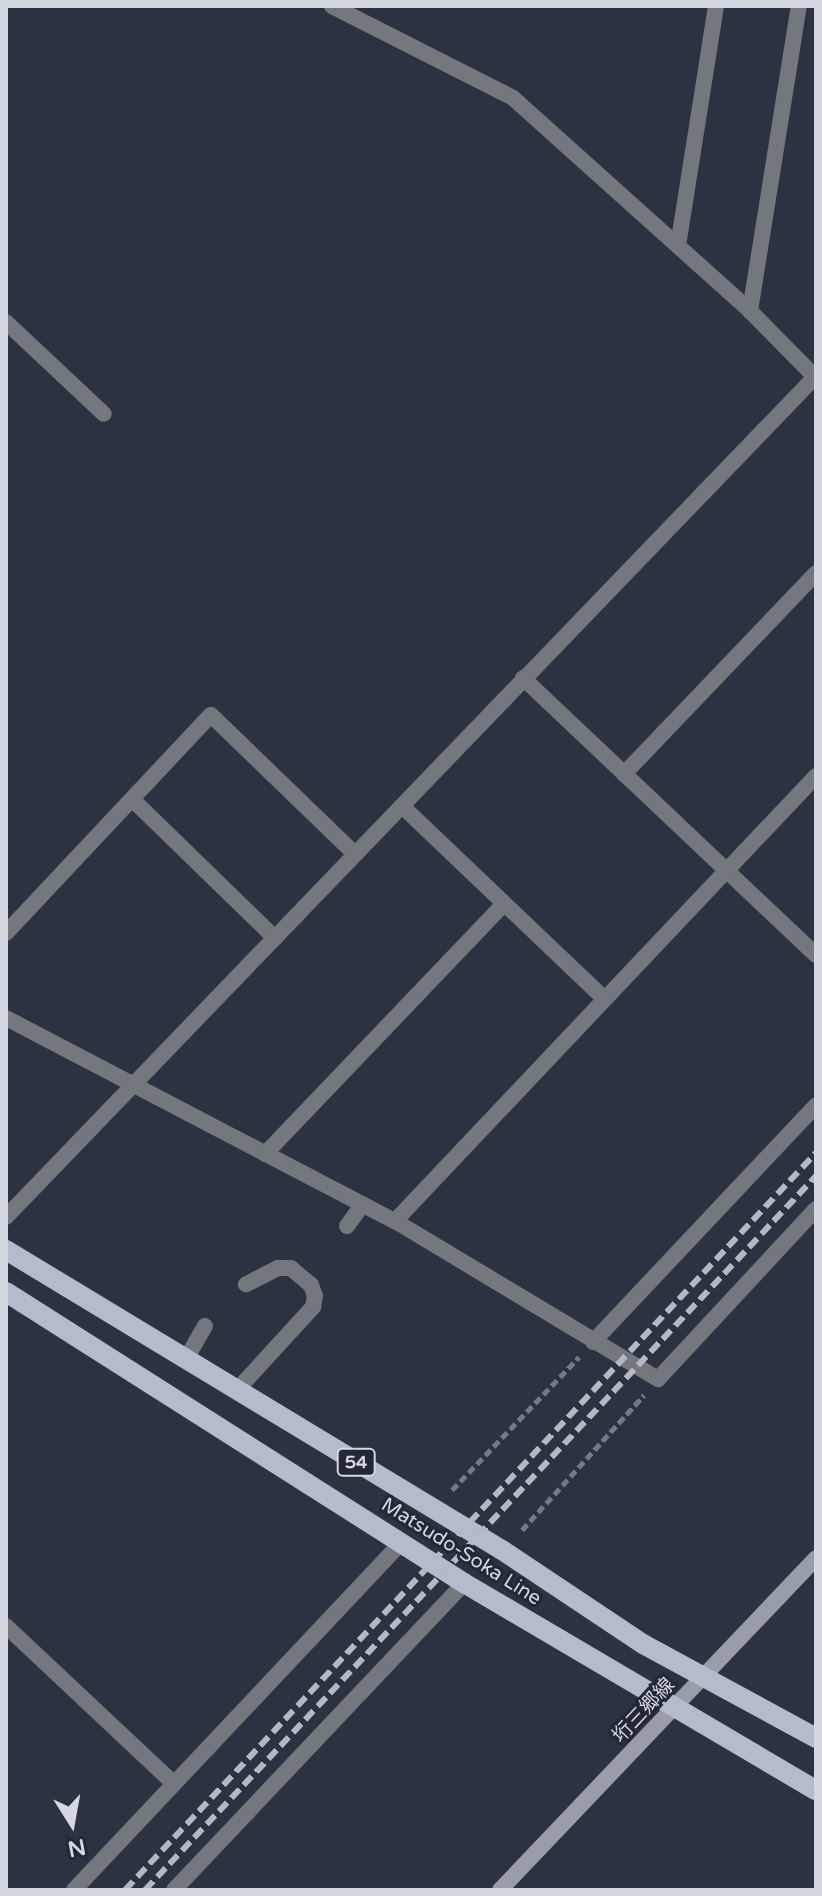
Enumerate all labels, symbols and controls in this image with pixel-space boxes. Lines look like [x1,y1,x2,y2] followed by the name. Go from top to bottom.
[336,1448,376,1476] road number: 54
[377,1493,545,1611] street label: Matsudo-Soka Line
[608,1674,680,1748] street label: 垳三郷線
[32,1784,112,1864] north arrow
[65,1833,88,1862] text: N

